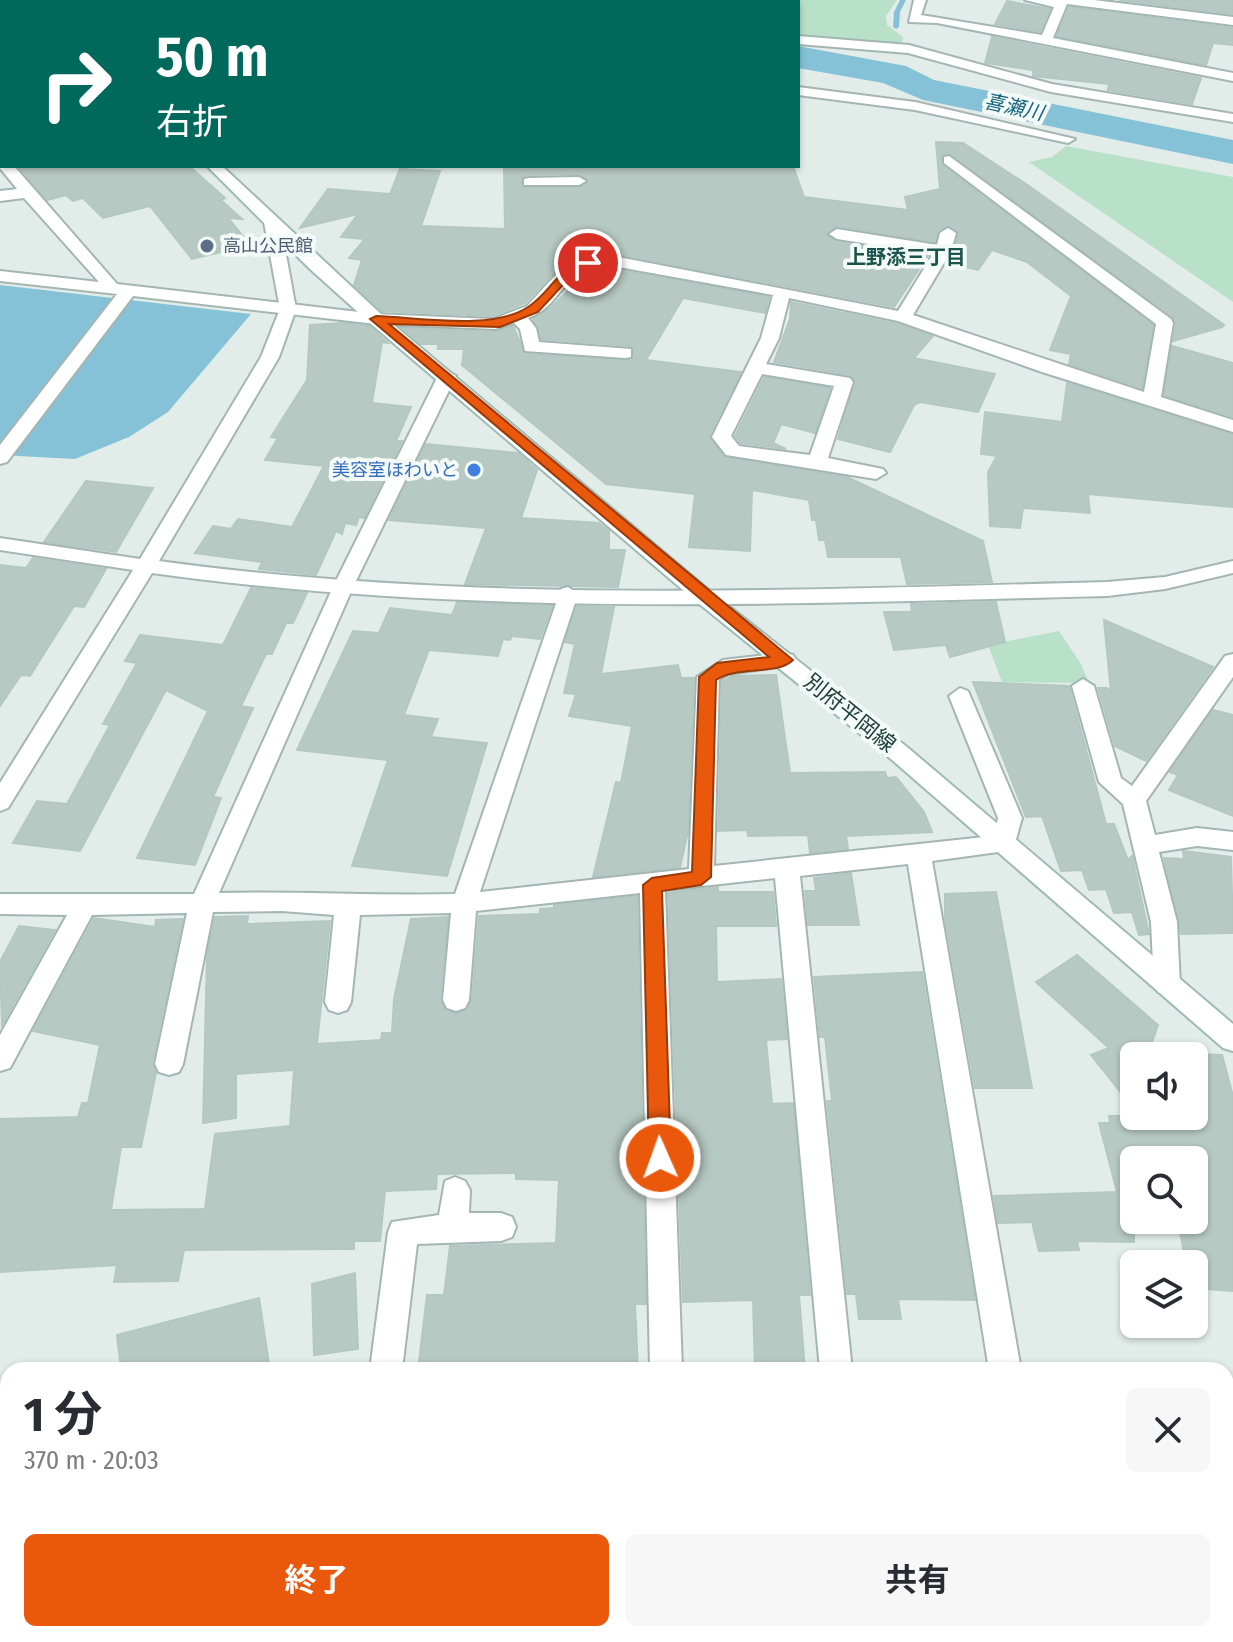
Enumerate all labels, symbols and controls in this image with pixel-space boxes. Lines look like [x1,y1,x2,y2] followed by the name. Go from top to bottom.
[156,24,268,91] text: 50 m
[24,32,128,136] icon: right
[982,89,1048,125] water label: 喜瀬川
[156,100,228,144] text: 右折
[554,229,622,297] pin
[223,235,313,257] place label: 高山公民館
[198,237,216,255] marker: 高山公民館
[566,241,610,285] icon: arrive
[846,245,966,269] district label: 上野添三丁目
[332,459,458,481] place label: 美容室ほわいと
[465,461,483,479] marker: 美容室ほわいと
[799,668,901,758] street label: 別府平岡線
[1120,1042,1208,1338] map controls
[1120,1042,1208,1130] button: sound
[618,1116,702,1200] position arrow
[1120,1146,1208,1234] button: search
[1120,1250,1208,1338] button: layers
[24,1386,102,1444] text: 1 分
[1126,1388,1210,1472] button: close
[24,1445,159,1476] text: 370 m · 20:03
[24,1534,609,1626] button: 終了
[625,1534,1210,1626] button: 共有

